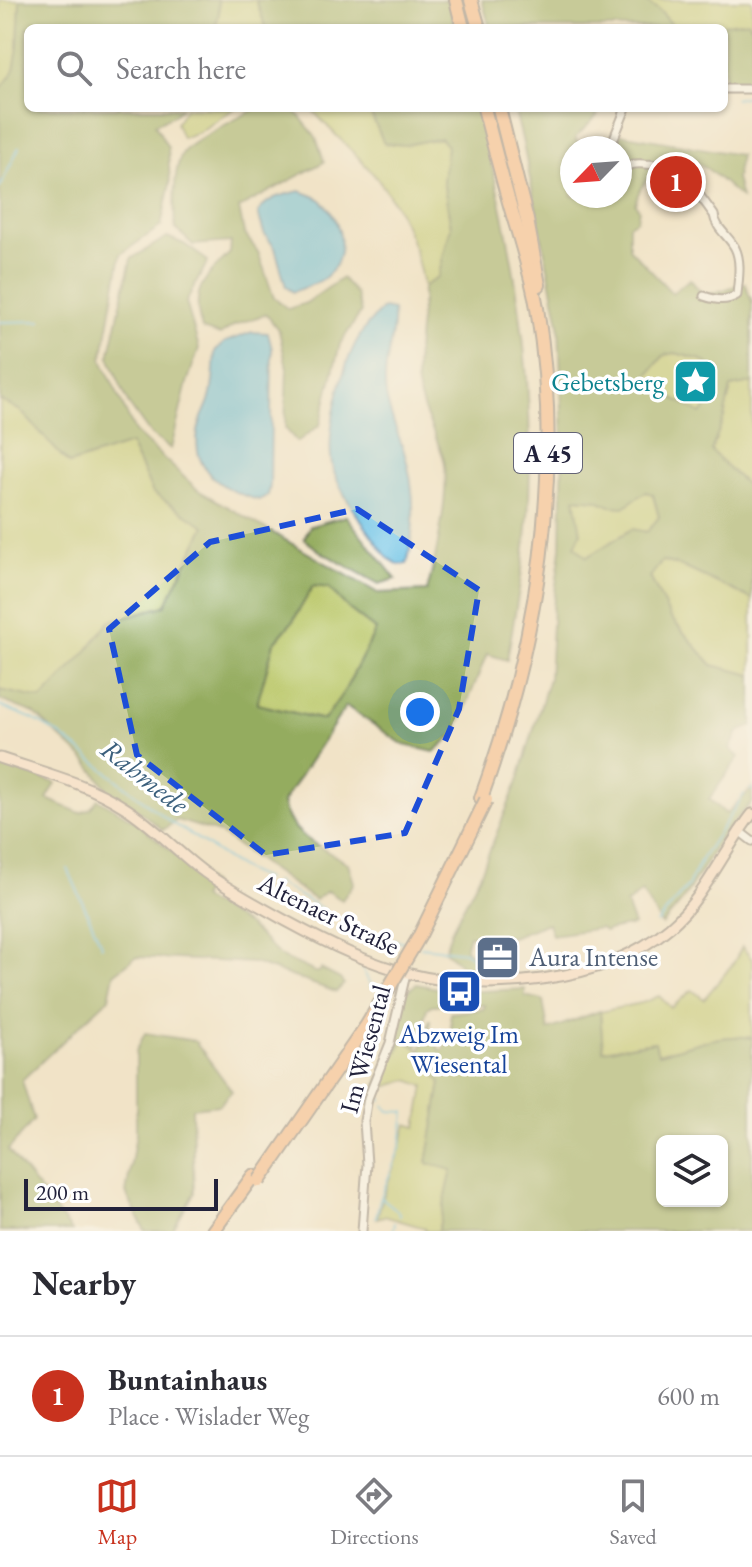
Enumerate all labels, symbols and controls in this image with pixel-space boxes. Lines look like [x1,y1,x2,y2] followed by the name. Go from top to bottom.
[24,24,728,112] search box
[52,46,96,90] icon: search
[116,49,246,88] text: Search here
[560,136,632,208] north arrow
[650,152,702,212] pin: 1
[671,358,719,406] place icon: Gebetsberg
[551,365,665,399] place label: Gebetsberg
[514,433,582,473] road number: A 45
[400,692,440,732] your location
[94,730,197,822] water label: Rahmede
[252,865,405,963] street label: Altenaer Straße
[474,933,522,981] office icon: Aura Intense
[528,940,658,974] place label: Aura Intense
[435,967,483,1015] bus stop icon: Abzweig Im Wiesental
[332,981,398,1117] street label: Im Wiesental
[398,1017,519,1081] place label: Abzweig Im Wiesental
[656,1135,728,1207] map controls
[656,1135,728,1207] button: layers
[24,1175,218,1211] scale bar
[36,1178,89,1207] text: 200 m
[32,1261,136,1305] text: Nearby
[108,1360,267,1399] text: Buntainhaus
[51,1379,65,1413] text: 1
[657,1379,720,1413] text: 600 m
[108,1399,309,1433] text: Place · Wislader Weg
[95,1474,139,1551] tab: Map
[330,1474,419,1551] tab: Directions
[609,1474,657,1551] tab: Saved

